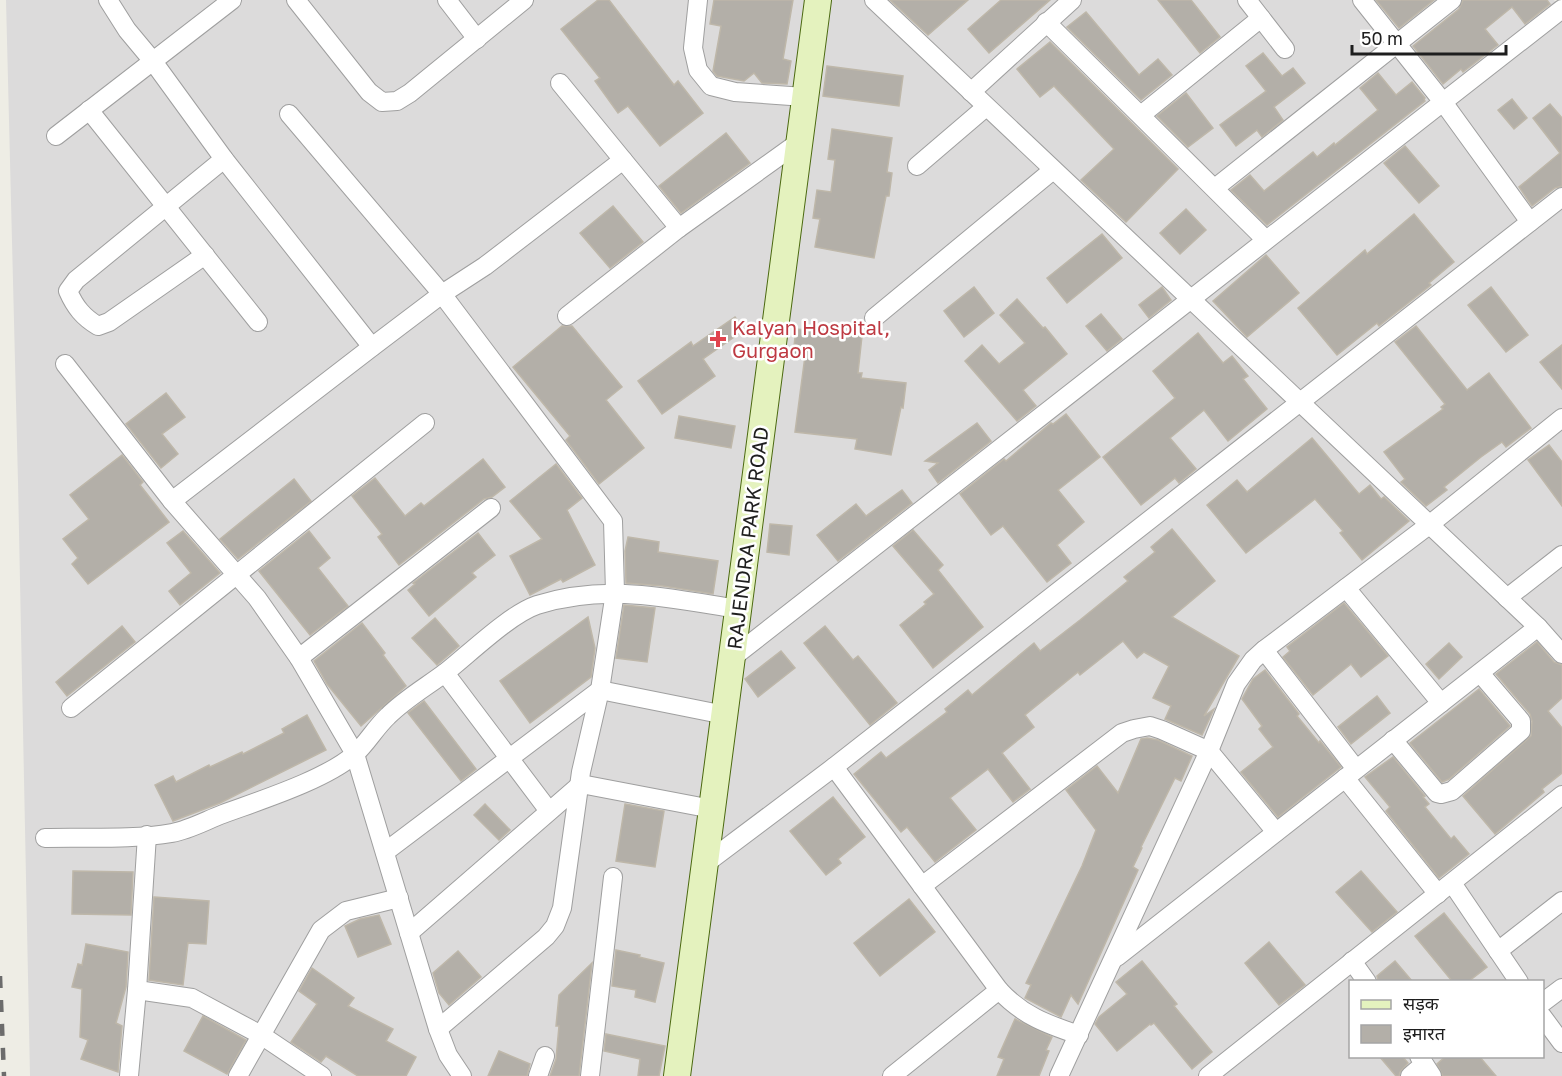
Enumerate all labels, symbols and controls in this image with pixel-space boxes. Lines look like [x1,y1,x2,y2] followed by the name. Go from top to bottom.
[1352,18,1506,56] scale bar
[1361,27,1403,49] text: 50 m
[732,315,890,362] place label: Kalyan Hospital, Gurgaon
[709,330,727,348] marker: Kalyan Hospital, Gurgaon
[721,425,773,651] street label: RAJENDRA PARK ROAD
[1349,980,1544,1058] legend
[1403,992,1440,1014] text: सड़क
[1403,1022,1446,1044] text: इमारत

